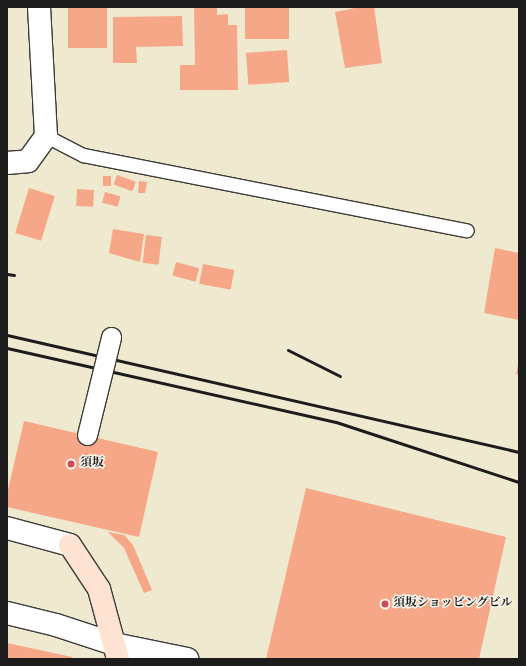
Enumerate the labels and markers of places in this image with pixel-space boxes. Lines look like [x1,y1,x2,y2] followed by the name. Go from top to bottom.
[80,457,104,471] place label: 須坂
[65,458,77,470] marker: 須坂
[393,597,513,611] place label: 須坂ショッピングビル
[380,599,390,609] marker: 須坂ショッピングビル

